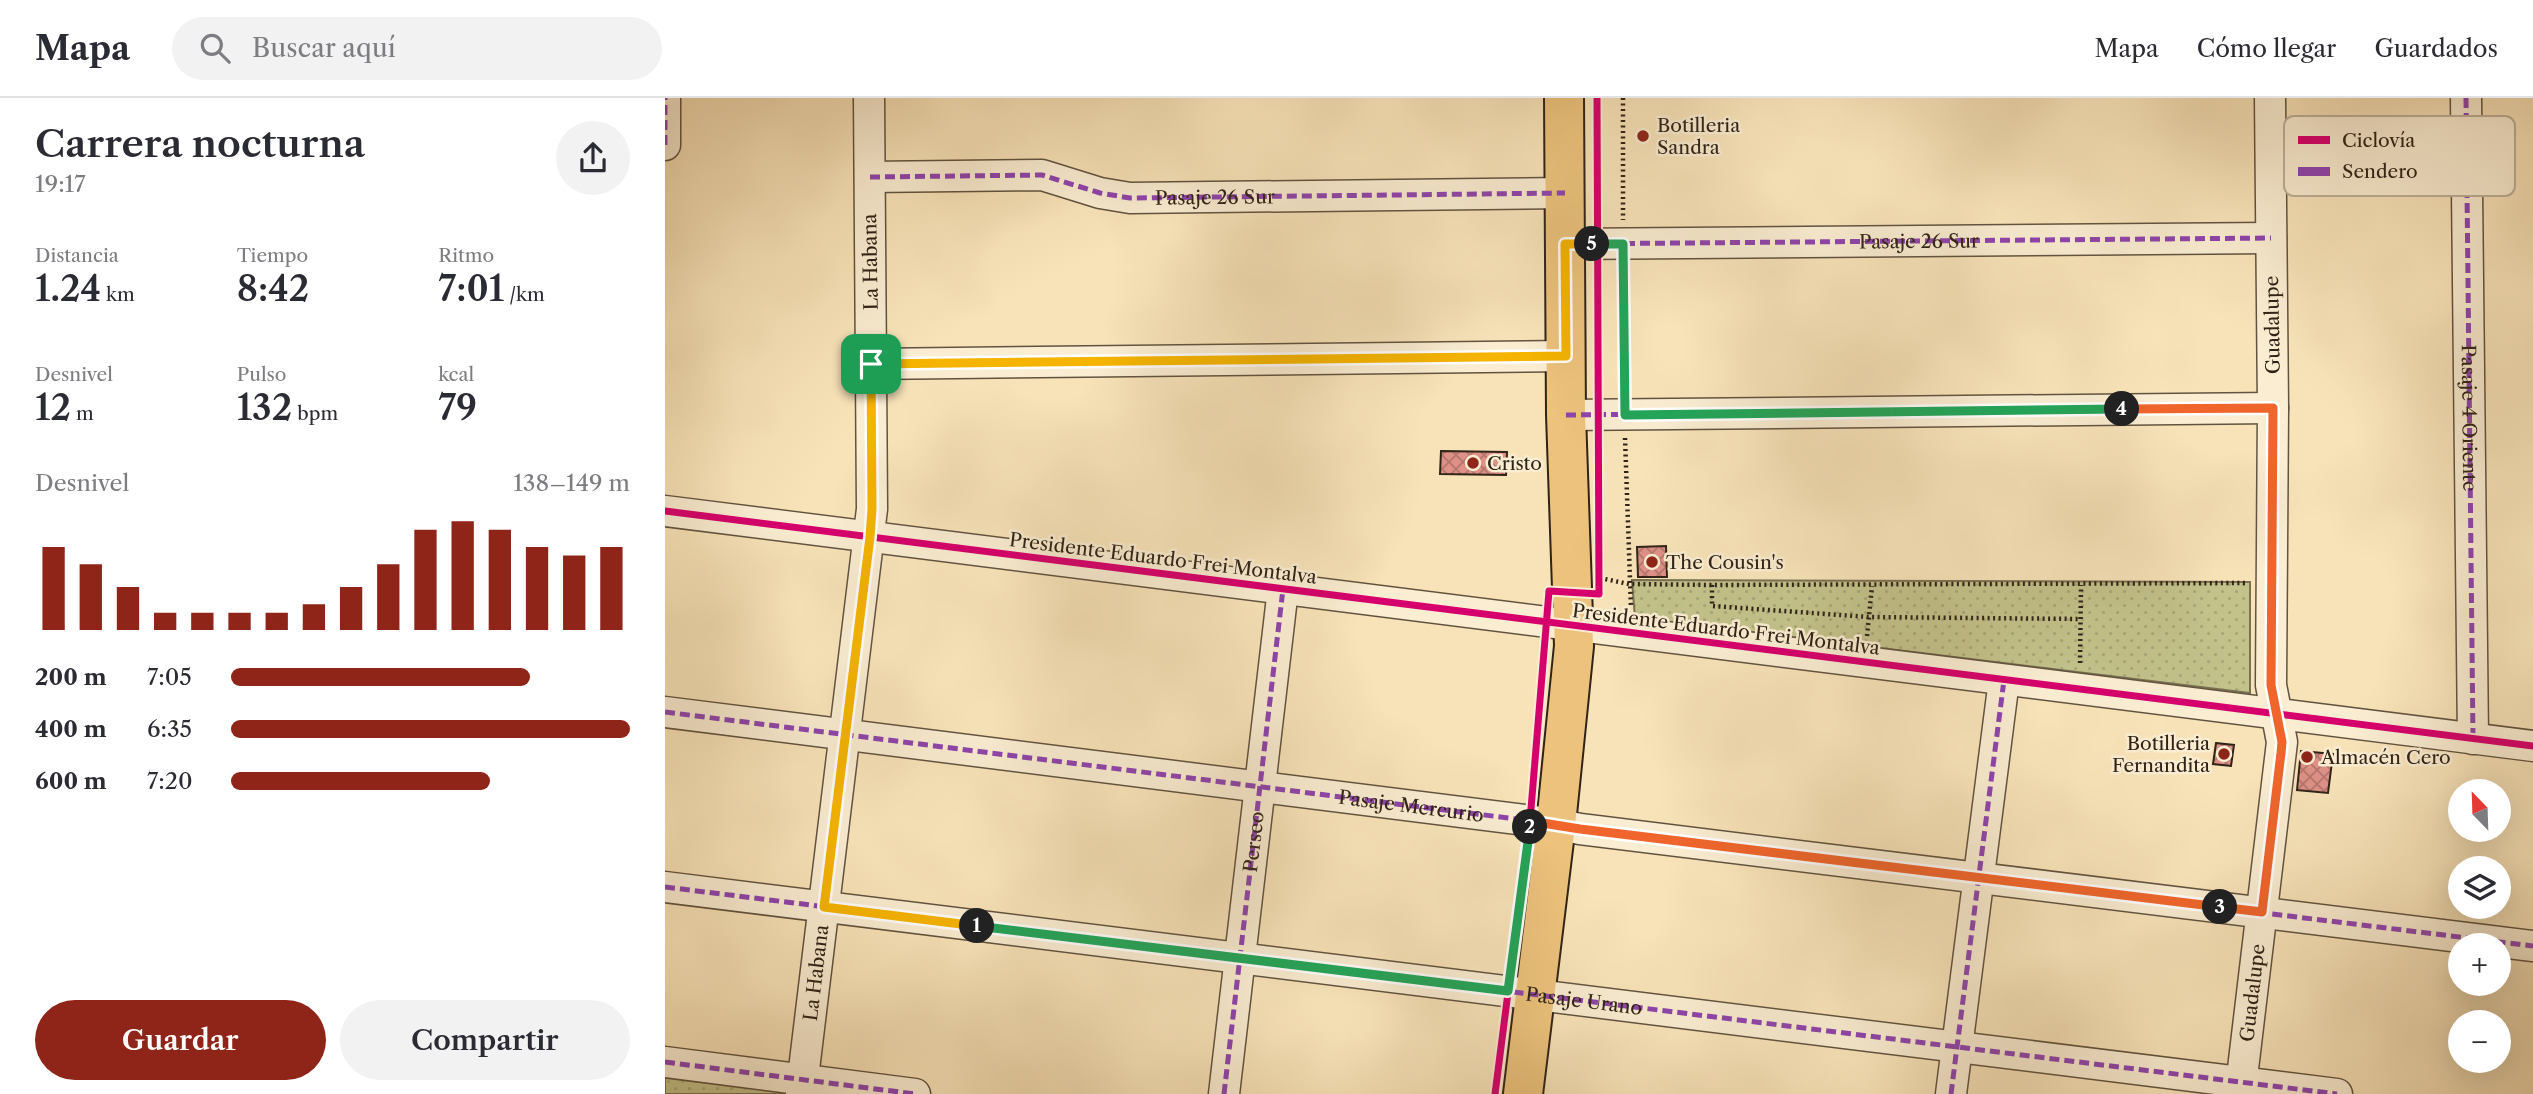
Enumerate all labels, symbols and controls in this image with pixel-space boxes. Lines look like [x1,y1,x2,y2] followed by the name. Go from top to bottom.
[172,17,662,80] search box
[35,28,130,69] text: Mapa
[196,29,234,67] icon: search
[252,32,396,64] text: Buscar aquí
[2094,34,2159,63] text: Mapa
[2197,34,2336,63] text: Cómo llegar
[2374,34,2498,63] text: Guardados
[1657,114,1740,159] place label: Botilleria Sandra
[2284,116,2515,196] legend
[35,120,365,167] text: Carrera nocturna
[556,121,630,195] button: share
[1635,128,1651,144] marker: Botilleria Sandra
[2342,129,2415,152] text: Ciclovía
[2342,160,2418,183] text: Sendero
[35,170,86,198] text: 19:17
[1155,185,1275,210] street label: Pasaje 26 Sur
[858,213,883,311] street label: La Habana
[1574,226,1609,262] pin: 5
[1859,229,1979,254] street label: Pasaje 26 Sur
[1586,232,1597,255] text: 5
[35,244,119,267] text: Distancia
[237,244,308,267] text: Tiempo
[438,244,494,267] text: Ritmo
[35,267,101,310] text: 1.24
[237,267,309,310] text: 8:42
[438,267,504,310] text: 7:01
[2260,276,2285,374] street label: Guadalupe
[101,283,135,306] text: km
[504,283,545,306] text: /km
[841,334,901,394] pin
[2457,344,2481,492] street label: Pasaje 4 Oriente
[852,345,890,383] icon: arrive
[35,363,113,386] text: Desnivel
[237,363,286,386] text: Pulso
[438,363,474,386] text: kcal
[35,386,71,429] text: 12
[237,386,292,429] text: 132
[438,386,477,429] text: 79
[2105,392,2139,426] pin: 4
[2116,397,2127,420] text: 4
[71,402,94,425] text: m
[292,402,338,425] text: bpm
[1487,452,1542,475] place label: Cristo
[1465,455,1481,471] marker: Cristo
[35,469,129,497] text: Desnivel
[513,469,630,497] text: 138–149 m
[1008,528,1318,589] street label: Presidente Eduardo Frei Montalva
[1666,551,1784,574] place label: The Cousin's
[1644,554,1660,570] marker: The Cousin's
[1571,599,1881,660] street label: Presidente Eduardo Frei Montalva
[35,663,107,691] text: 200 m
[147,663,192,691] text: 7:05
[35,715,107,743] text: 400 m
[147,715,192,743] text: 6:35
[2112,732,2210,777] place label: Botilleria Fernandita
[2216,746,2232,762] marker: Botilleria Fernandita
[2320,746,2451,769] place label: Almacén Cero
[2299,749,2315,765] marker: Almacén Cero
[35,767,107,795] text: 600 m
[147,767,193,795] text: 7:20
[2448,779,2511,842] north arrow
[2448,779,2511,1073] map controls
[1337,786,1485,827] street label: Pasaje Mercurio
[1239,810,1269,874] street label: Perseo
[1513,810,1547,844] pin: 2
[1524,815,1535,838] text: 2
[2448,856,2511,919] button: layers
[2203,890,2237,924] pin: 3
[2214,895,2225,918] text: 3
[959,908,995,944] pin: 1
[972,914,981,937] text: 1
[799,923,833,1022] street label: La Habana
[2448,933,2511,996] button: +
[2235,943,2270,1043] street label: Guadalupe
[1524,983,1644,1020] street label: Pasaje Urano
[35,1000,326,1080] button: Guardar
[340,1000,630,1080] button: Compartir
[2448,1010,2511,1073] button: −

